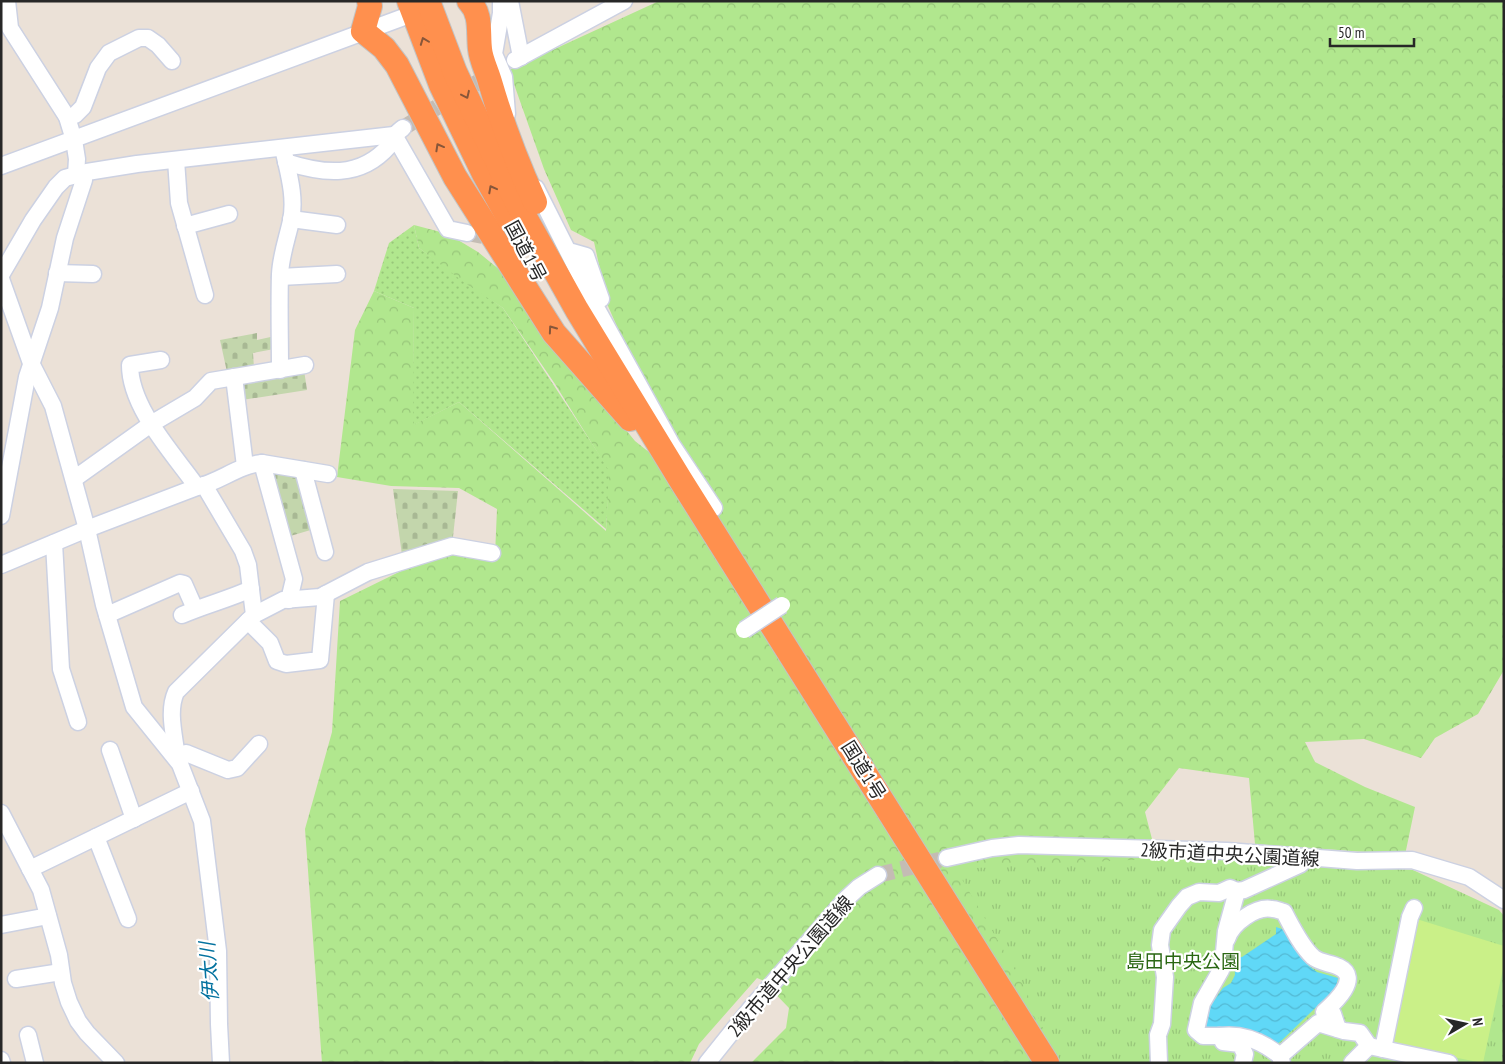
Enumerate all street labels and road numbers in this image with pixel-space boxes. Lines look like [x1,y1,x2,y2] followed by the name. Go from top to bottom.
[500,216,552,286] street label: 国道1号
[836,736,892,804] street label: 国道1号
[1140,837,1320,871] street label: 2級市道中央公園道線
[722,890,858,1042] street label: 2級市道中央公園道線

